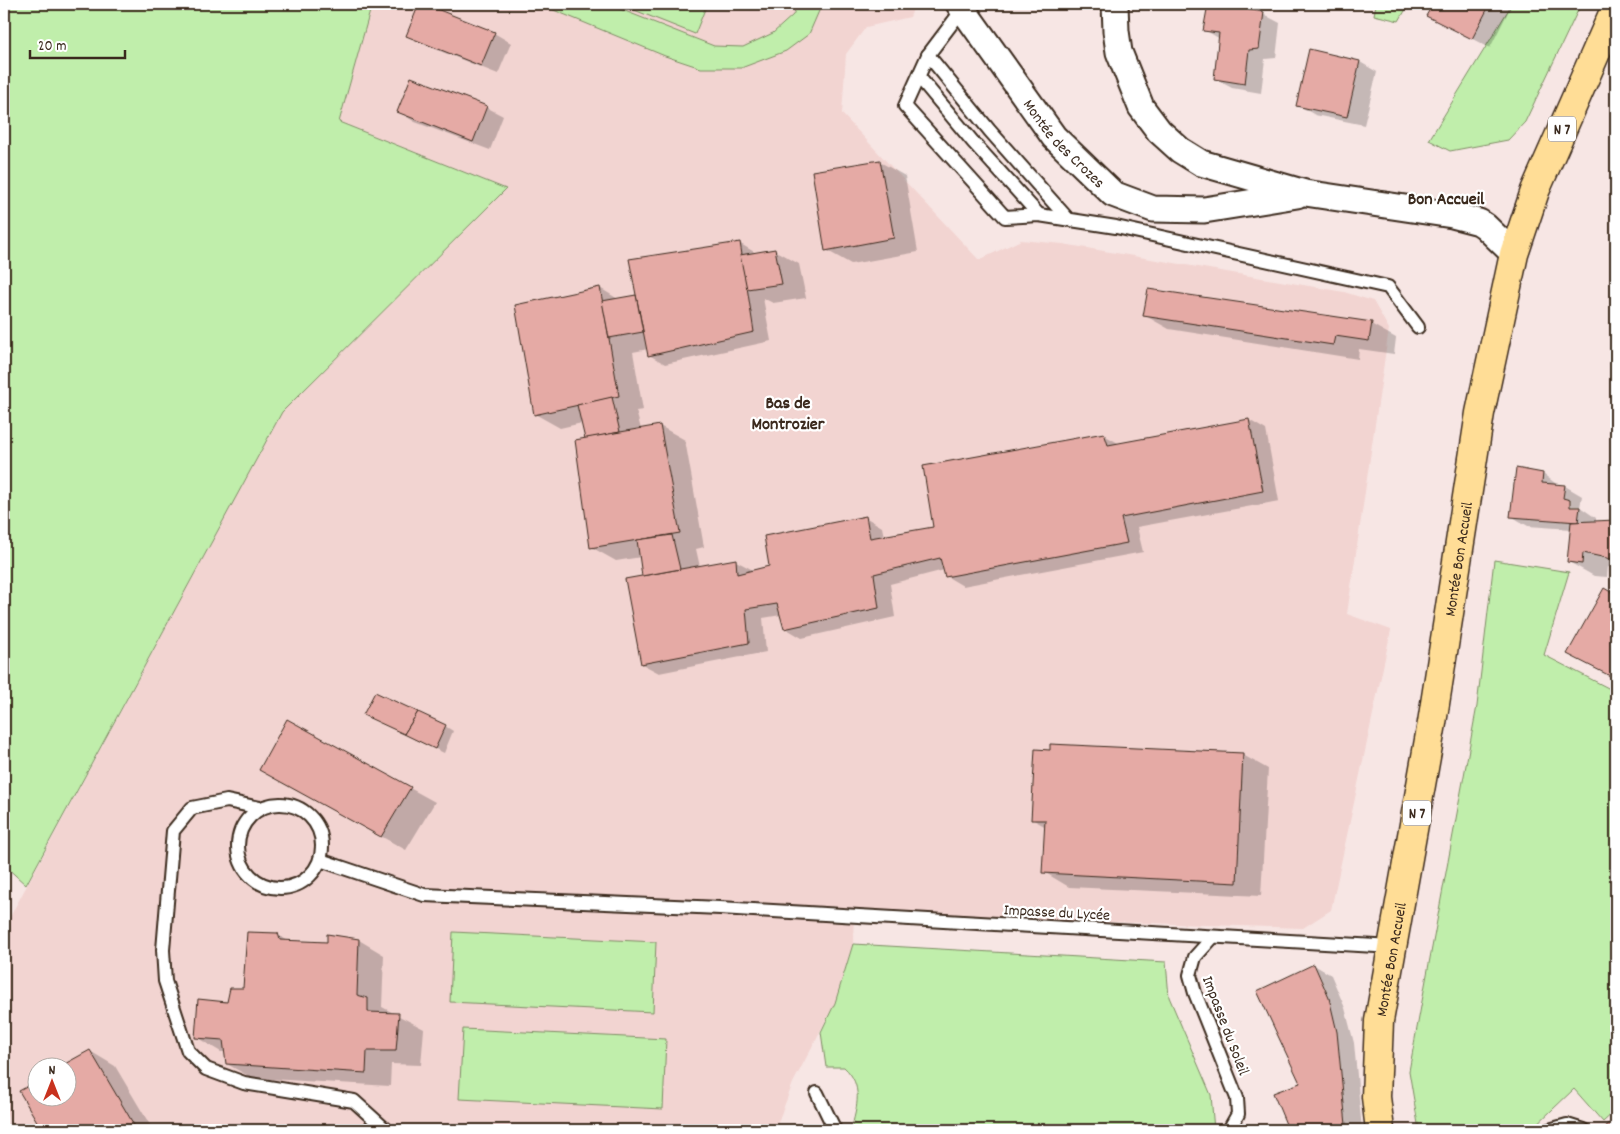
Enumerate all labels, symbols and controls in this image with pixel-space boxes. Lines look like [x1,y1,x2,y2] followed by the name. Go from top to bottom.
[30,28,125,60] scale bar
[38,36,66,58] text: 20 m
[1016,95,1109,195] street label: Montée des Crozes
[1548,116,1576,142] road number: N 7
[1408,188,1485,213] district label: Bon Accueil
[752,392,825,438] district label: Bas de Montrozier
[1440,500,1480,618] street label: Montée Bon Accueil
[1403,800,1431,826] road number: N 7
[1003,899,1111,928] street label: Impasse du Lycée
[1371,901,1414,1019] street label: Montée Bon Accueil
[1195,973,1254,1079] street label: Impasse du Soleil
[28,1056,78,1106] north arrow
[49,1061,56,1081] text: N

